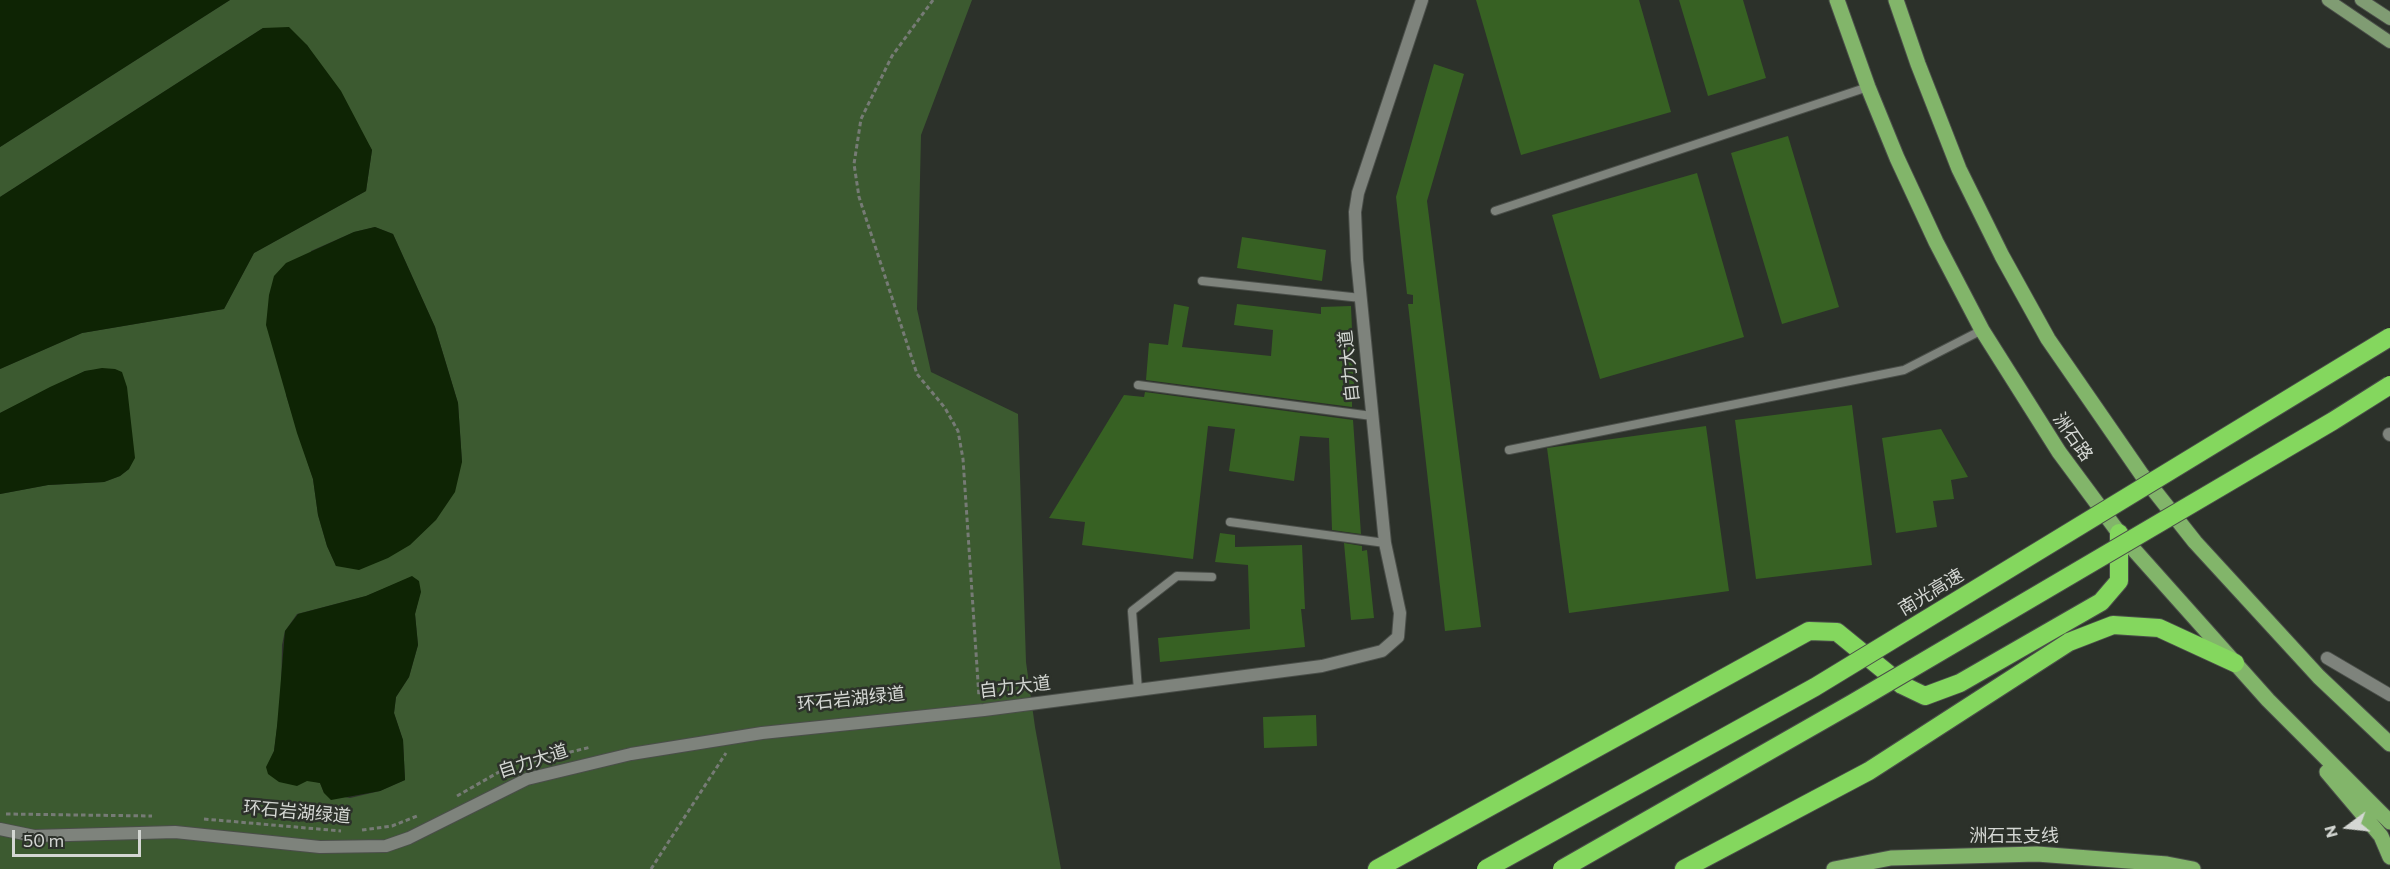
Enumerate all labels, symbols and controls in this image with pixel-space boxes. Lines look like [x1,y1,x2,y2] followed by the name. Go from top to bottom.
[1334,329,1364,403] street label: 自力大道
[2049,409,2097,465] street label: 洲石路
[1895,564,1967,620] street label: 南光高速
[978,672,1052,702] street label: 自力大道
[796,683,906,715] street label: 环石岩湖绿道
[495,740,571,782] street label: 自力大道
[242,797,352,827] street label: 环石岩湖绿道
[2318,797,2378,857] north arrow
[15,818,144,856] scale bar
[2319,824,2341,840] text: N
[1969,825,2059,847] street label: 洲石玉支线
[23,829,64,851] text: 50 m

